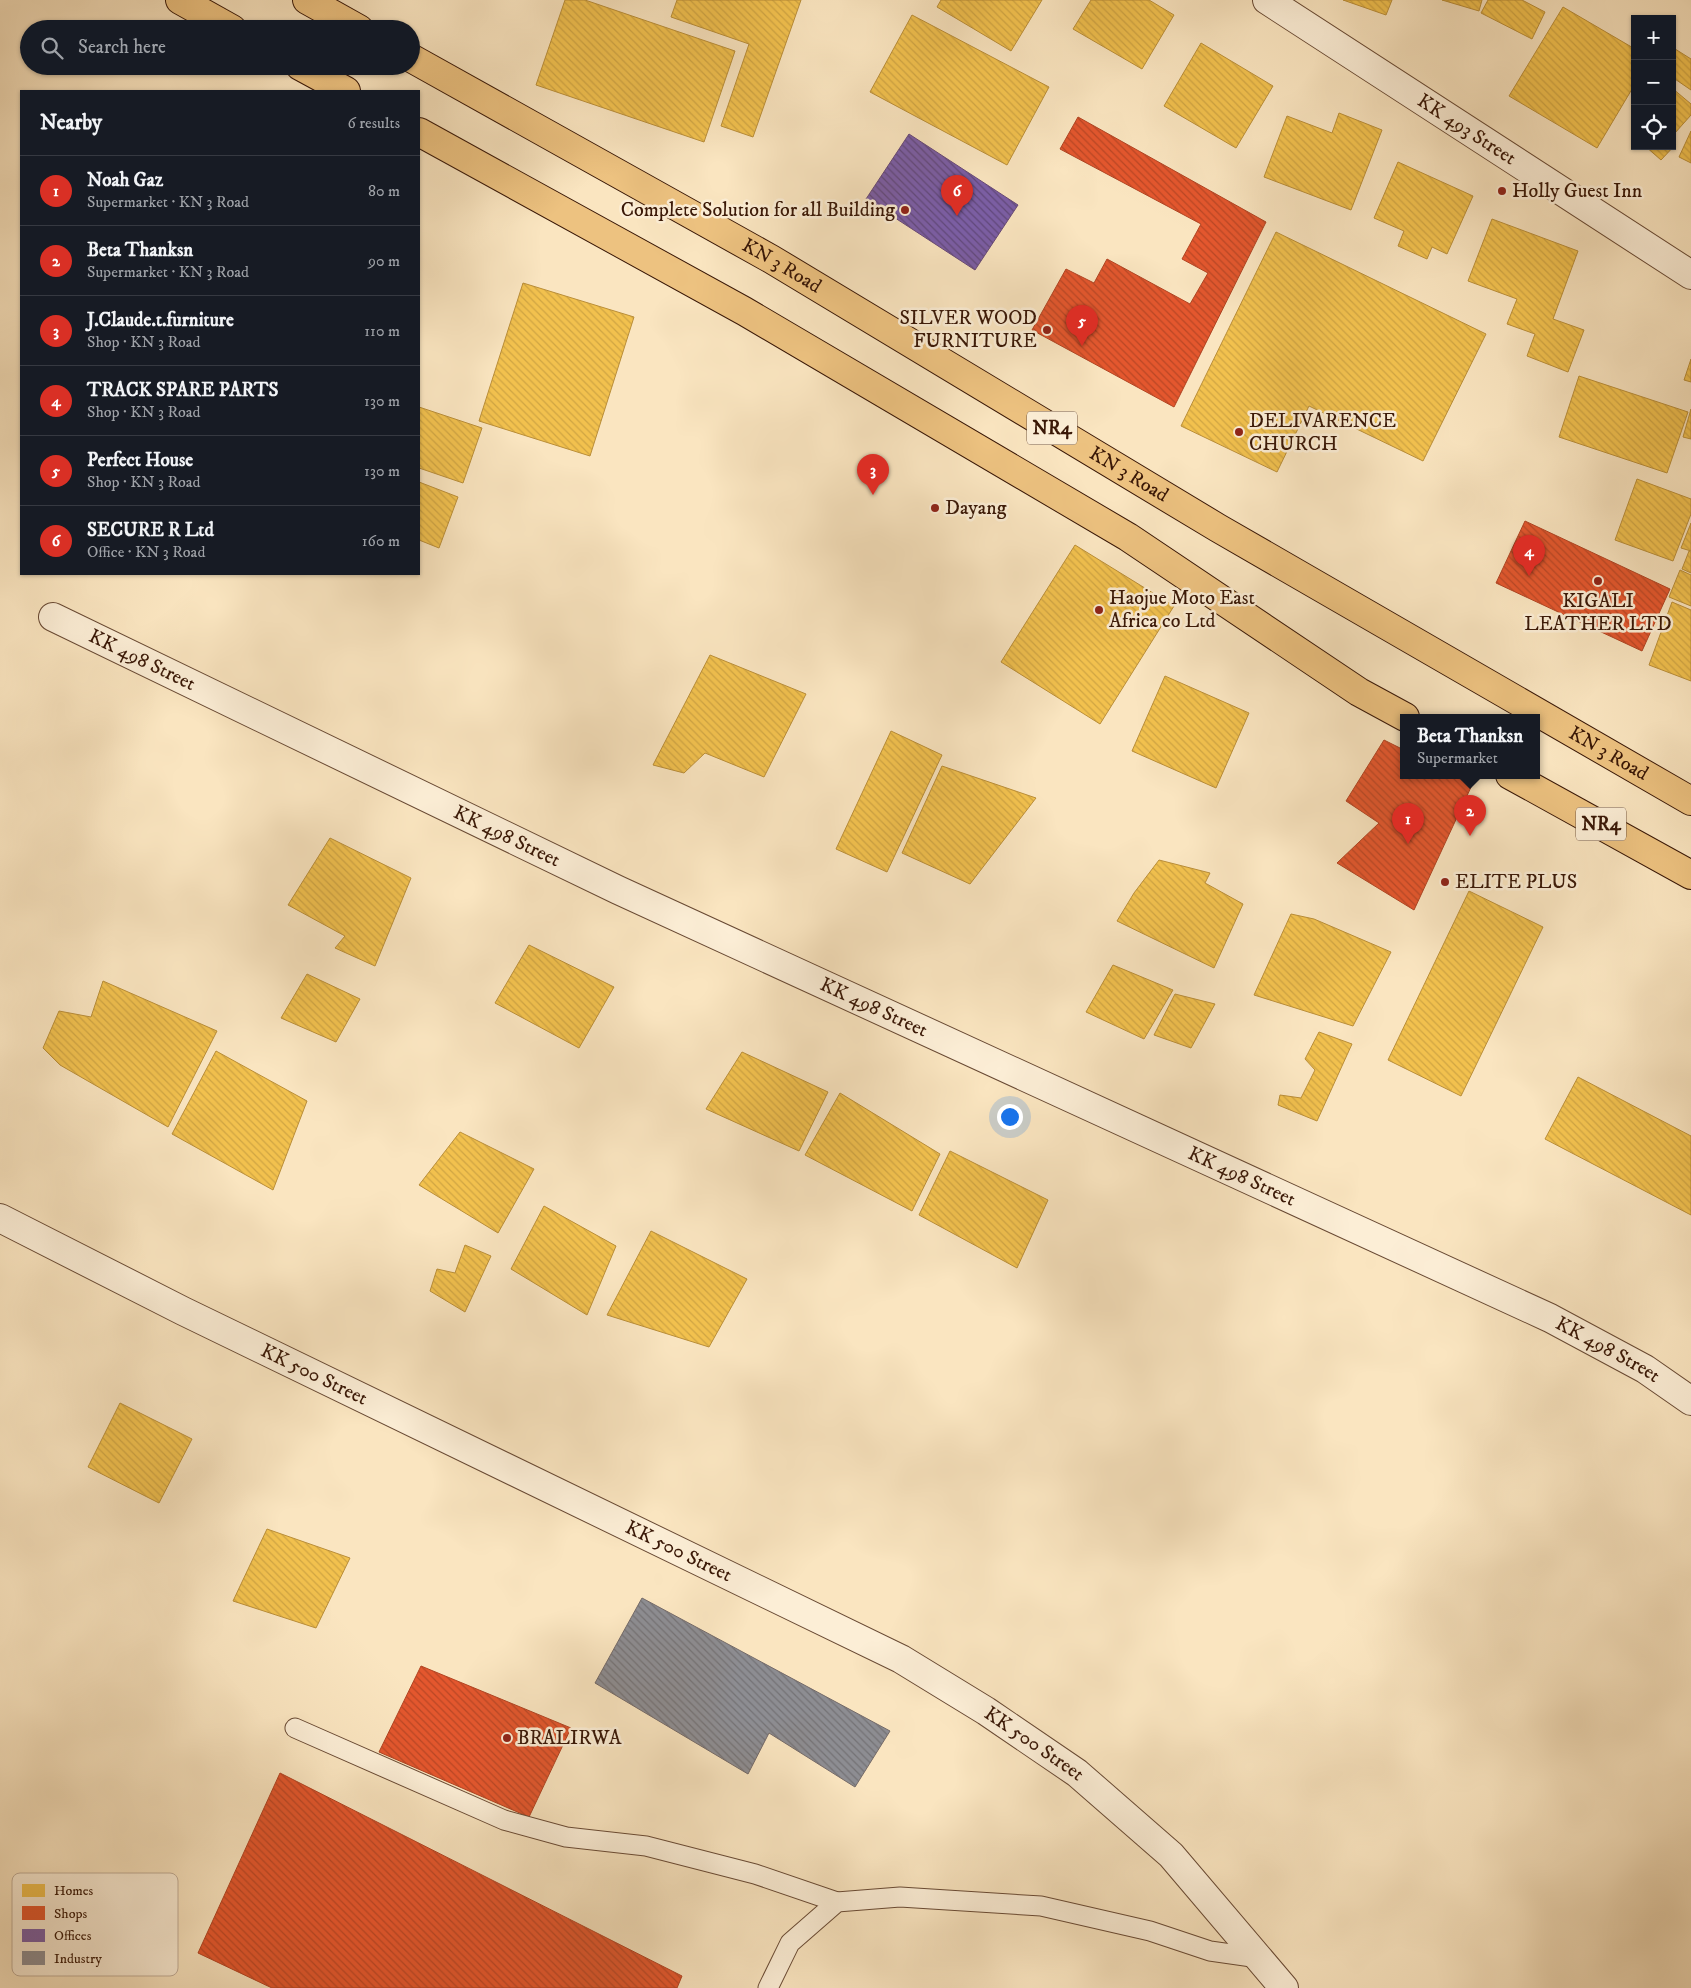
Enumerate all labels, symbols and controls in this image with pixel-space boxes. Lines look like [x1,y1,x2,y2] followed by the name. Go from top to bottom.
[1631,15,1676,150] map controls
[1631,15,1676,60] button: +
[20,20,420,75] search box
[38,34,66,62] icon: search
[78,36,166,59] text: Search here
[1631,60,1676,105] button: −
[1412,88,1521,171] street label: KK 493 Street
[1631,105,1676,150] button: locate
[40,110,102,136] text: Nearby
[347,113,400,133] text: 6 results
[87,169,163,192] text: Noah Gaz
[941,175,973,216] pin: 6
[1512,179,1643,204] place label: Holly Guest Inn
[53,181,59,201] text: 1
[368,181,400,201] text: 80 m
[1496,185,1508,197] marker: Holly Guest Inn
[87,192,249,212] text: Supermarket · KN 3 Road
[621,198,895,223] place label: Complete Solution for all Building
[899,204,911,216] marker: Complete Solution for all Building
[738,233,826,299] street label: KN 3 Road
[87,239,193,262] text: Beta Thanksn
[52,251,60,271] text: 2
[368,251,400,271] text: 90 m
[87,262,249,282] text: Supermarket · KN 3 Road
[1066,305,1098,346] pin: 5
[900,306,1037,354] place label: SILVER WOOD FURNITURE
[87,309,234,332] text: J.Claude.t.furniture
[53,321,59,341] text: 3
[364,321,400,341] text: 110 m
[1041,324,1053,336] marker: SILVER WOOD FURNITURE
[87,332,201,352] text: Shop · KN 3 Road
[87,379,278,402] text: TRACK SPARE PARTS
[51,391,61,411] text: 4
[364,391,400,411] text: 130 m
[87,402,201,422] text: Shop · KN 3 Road
[1249,409,1396,457] place label: DELIVARENCE CHURCH
[1027,412,1077,444] road number: NR4
[1233,426,1245,438] marker: DELIVARENCE CHURCH
[1085,441,1173,508] street label: KN 3 Road
[87,449,193,472] text: Perfect House
[857,454,889,495] pin: 3
[52,461,60,481] text: 5
[364,461,400,481] text: 130 m
[87,472,201,492] text: Shop · KN 3 Road
[945,496,1007,521] place label: Dayang
[929,502,941,514] marker: Dayang
[87,519,214,542] text: SECURE R Ltd
[52,531,60,551] text: 6
[362,531,400,551] text: 160 m
[1513,535,1545,576] pin: 4
[87,542,205,562] text: Office · KN 3 Road
[1592,575,1604,587] marker: KIGALI LEATHER LTD
[1109,586,1255,634] place label: Haojue Moto East Africa co Ltd
[1524,589,1672,637] place label: KIGALI LEATHER LTD
[1093,604,1105,616] marker: Haojue Moto East Africa co Ltd
[85,624,200,696] street label: KK 498 Street
[1400,714,1540,779] popup
[1564,721,1653,786] street label: KN 3 Road
[1417,725,1523,748] text: Beta Thanksn
[1417,748,1498,768] text: Supermarket
[1454,795,1486,836] pin: 2
[449,800,564,873] street label: KK 498 Street
[1392,803,1424,844] pin: 1
[1576,808,1626,841] road number: NR4
[1455,870,1577,895] place label: ELITE PLUS
[1439,876,1451,888] marker: ELITE PLUS
[816,972,932,1043] street label: KK 498 Street
[997,1104,1023,1130] your location
[1184,1141,1300,1212] street label: KK 498 Street
[1551,1311,1665,1388] street label: KK 498 Street
[257,1338,372,1411] street label: KK 500 Street
[621,1515,736,1588] street label: KK 500 Street
[979,1701,1090,1786] street label: KK 500 Street
[517,1726,622,1751] place label: BRALIRWA
[501,1732,513,1744] marker: BRALIRWA
[12,1873,178,1976] legend
[54,1882,94,1900] text: Homes
[54,1905,87,1923] text: Shops
[54,1927,92,1945] text: Offices
[54,1950,102,1968] text: Industry

